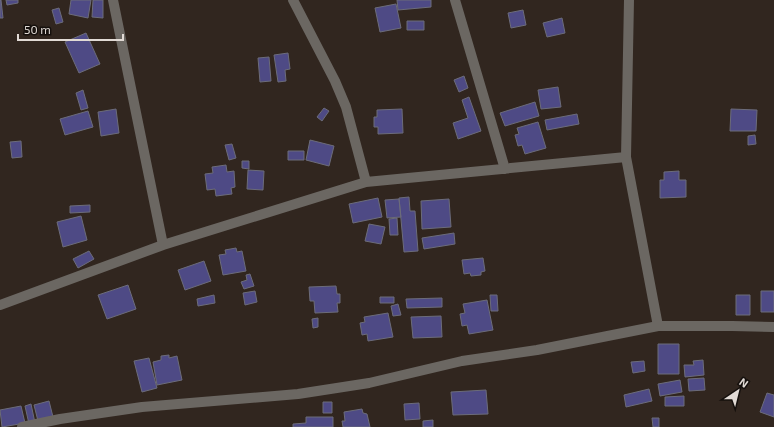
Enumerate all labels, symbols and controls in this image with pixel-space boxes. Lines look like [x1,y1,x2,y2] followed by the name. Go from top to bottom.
[18,16,123,42] scale bar
[24,22,51,36] text: 50 m
[718,371,758,411] north arrow
[737,375,751,390] text: N

